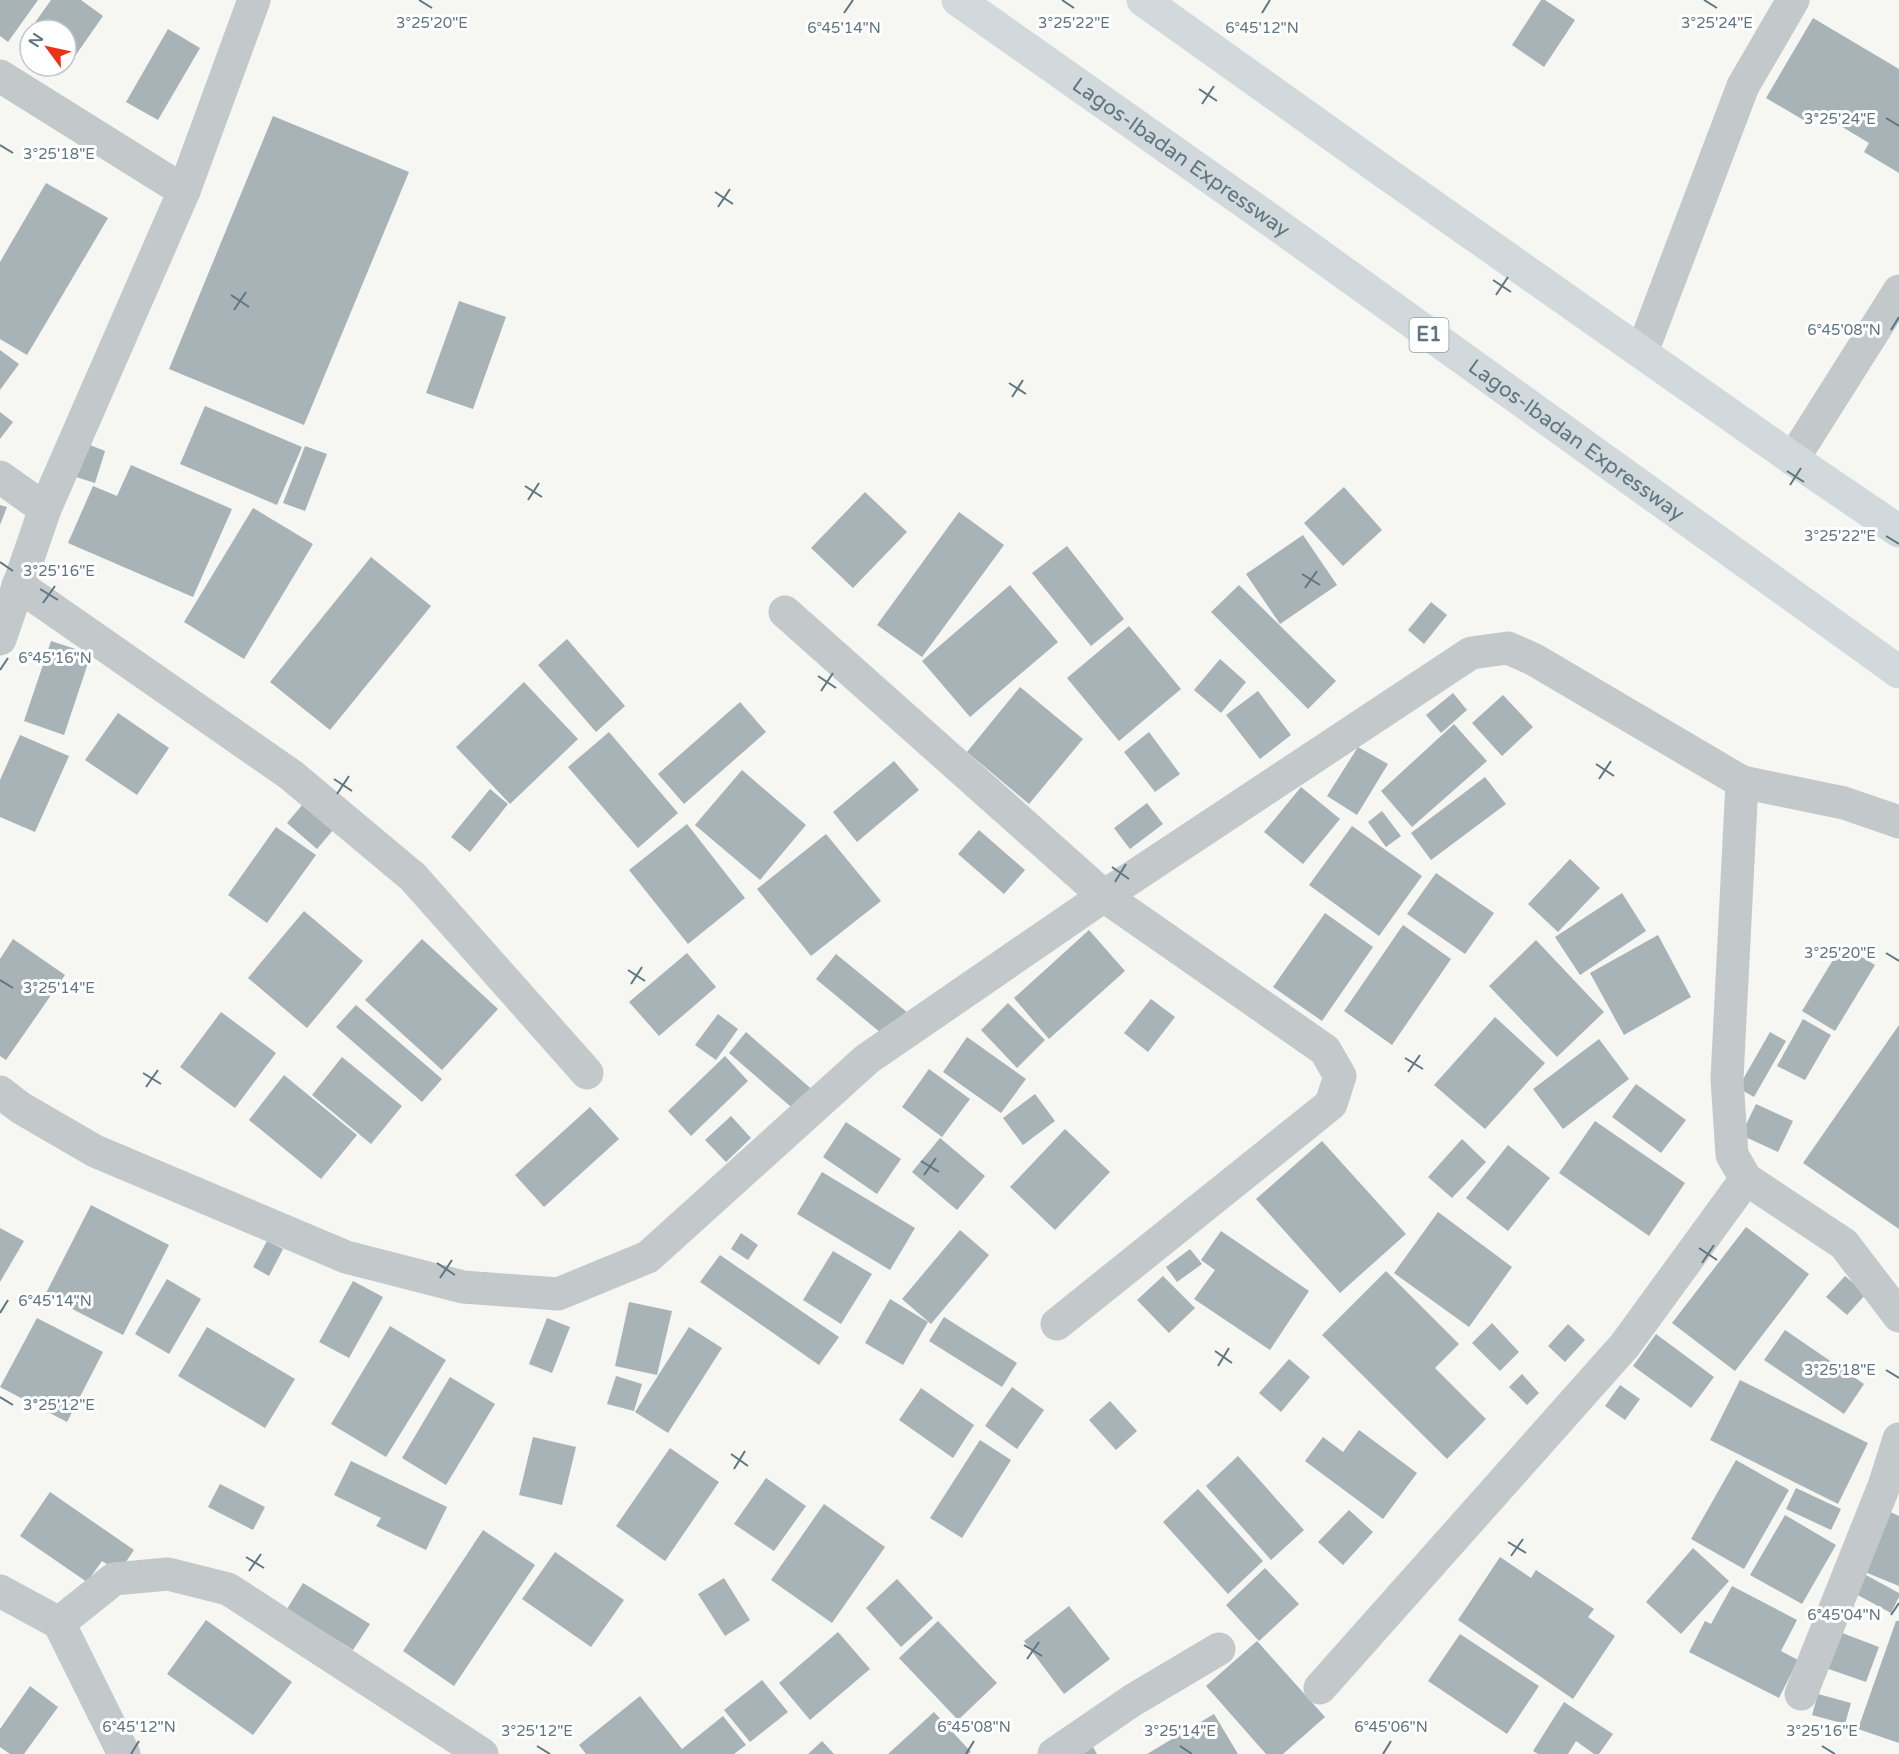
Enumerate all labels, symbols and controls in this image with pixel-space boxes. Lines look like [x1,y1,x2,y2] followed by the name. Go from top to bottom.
[396,14,468,32] text: 3°25'20"E
[1038,14,1110,32] text: 3°25'22"E
[1681,14,1753,32] text: 3°25'24"E
[18,18,78,78] north arrow
[807,19,881,37] text: 6°45'14"N
[1225,19,1299,37] text: 6°45'12"N
[24,30,48,51] text: N
[1068,72,1295,242] street label: Lagos-Ibadan Expressway
[1804,110,1876,128] text: 3°25'24"E
[23,145,95,163] text: 3°25'18"E
[1410,318,1448,352] road number: E1
[1807,321,1881,339] text: 6°45'08"N
[1464,354,1689,526] street label: Lagos-Ibadan Expressway
[1804,527,1876,545] text: 3°25'22"E
[23,562,95,580] text: 3°25'16"E
[18,649,92,667] text: 6°45'16"N
[1804,944,1876,962] text: 3°25'20"E
[23,979,95,997] text: 3°25'14"E
[18,1292,92,1310] text: 6°45'14"N
[1804,1361,1876,1379] text: 3°25'18"E
[23,1396,95,1414] text: 3°25'12"E
[1807,1606,1881,1624] text: 6°45'04"N
[102,1718,176,1736] text: 6°45'12"N
[937,1718,1011,1736] text: 6°45'08"N
[1354,1718,1428,1736] text: 6°45'06"N
[501,1722,573,1740] text: 3°25'12"E
[1144,1722,1216,1740] text: 3°25'14"E
[1786,1722,1858,1740] text: 3°25'16"E

